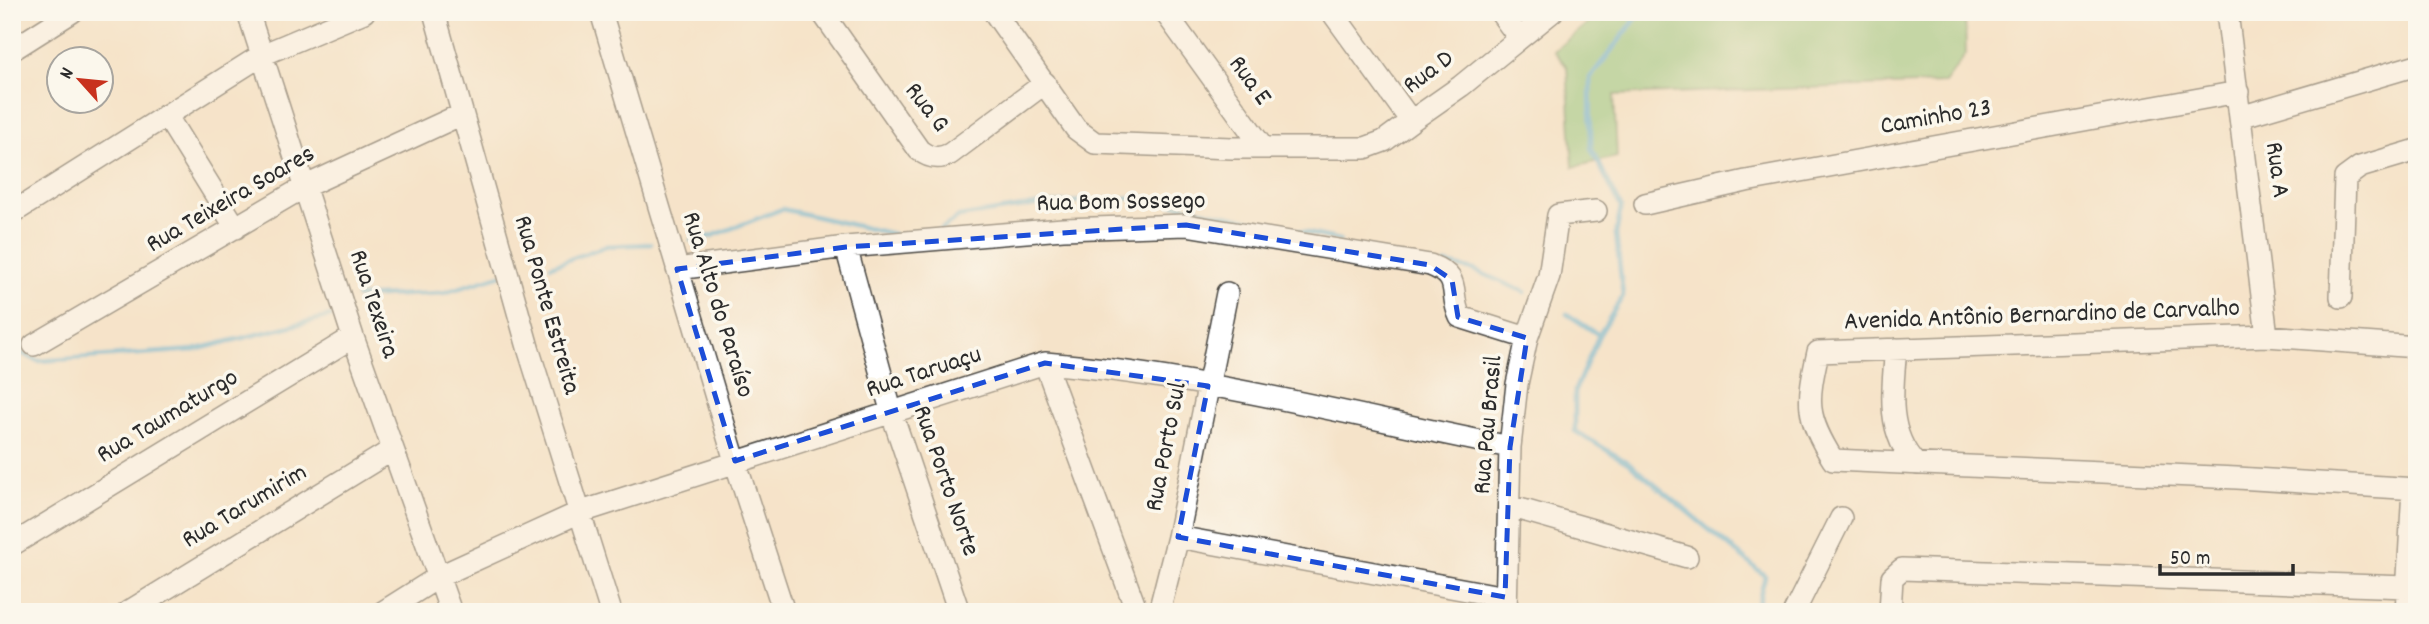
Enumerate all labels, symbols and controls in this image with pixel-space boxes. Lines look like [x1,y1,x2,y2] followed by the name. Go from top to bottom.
[1396,42,1462,104] street label: Rua D
[46,46,116,116] north arrow
[1218,48,1280,114] street label: Rua E
[54,64,82,84] text: N
[894,75,958,141] street label: Rua G
[1878,90,1994,146] street label: Caminho 23
[140,137,322,263] street label: Rua Teixeira Soares
[2254,140,2298,200] street label: Rua A
[1036,183,1206,223] street label: Rua Bom Sossego
[671,208,763,402] street label: Rua Alto do Paraíso
[503,211,589,399] street label: Rua Ponte Estreita
[338,245,408,364] street label: Rua Texeira
[1843,291,2241,341] street label: Avenida Antônio Bernardino de Carvalho
[862,337,986,409] street label: Rua Taruaçu
[1465,354,1513,496] street label: Rua Pau Brasil
[90,360,246,474] street label: Rua Taumaturgo
[1136,379,1198,515] street label: Rua Porto Sul
[902,401,988,561] street label: Rua Porto Norte
[175,455,315,559] street label: Rua Tarumirim
[2160,533,2292,577] scale bar
[2170,545,2210,575] text: 50 m

